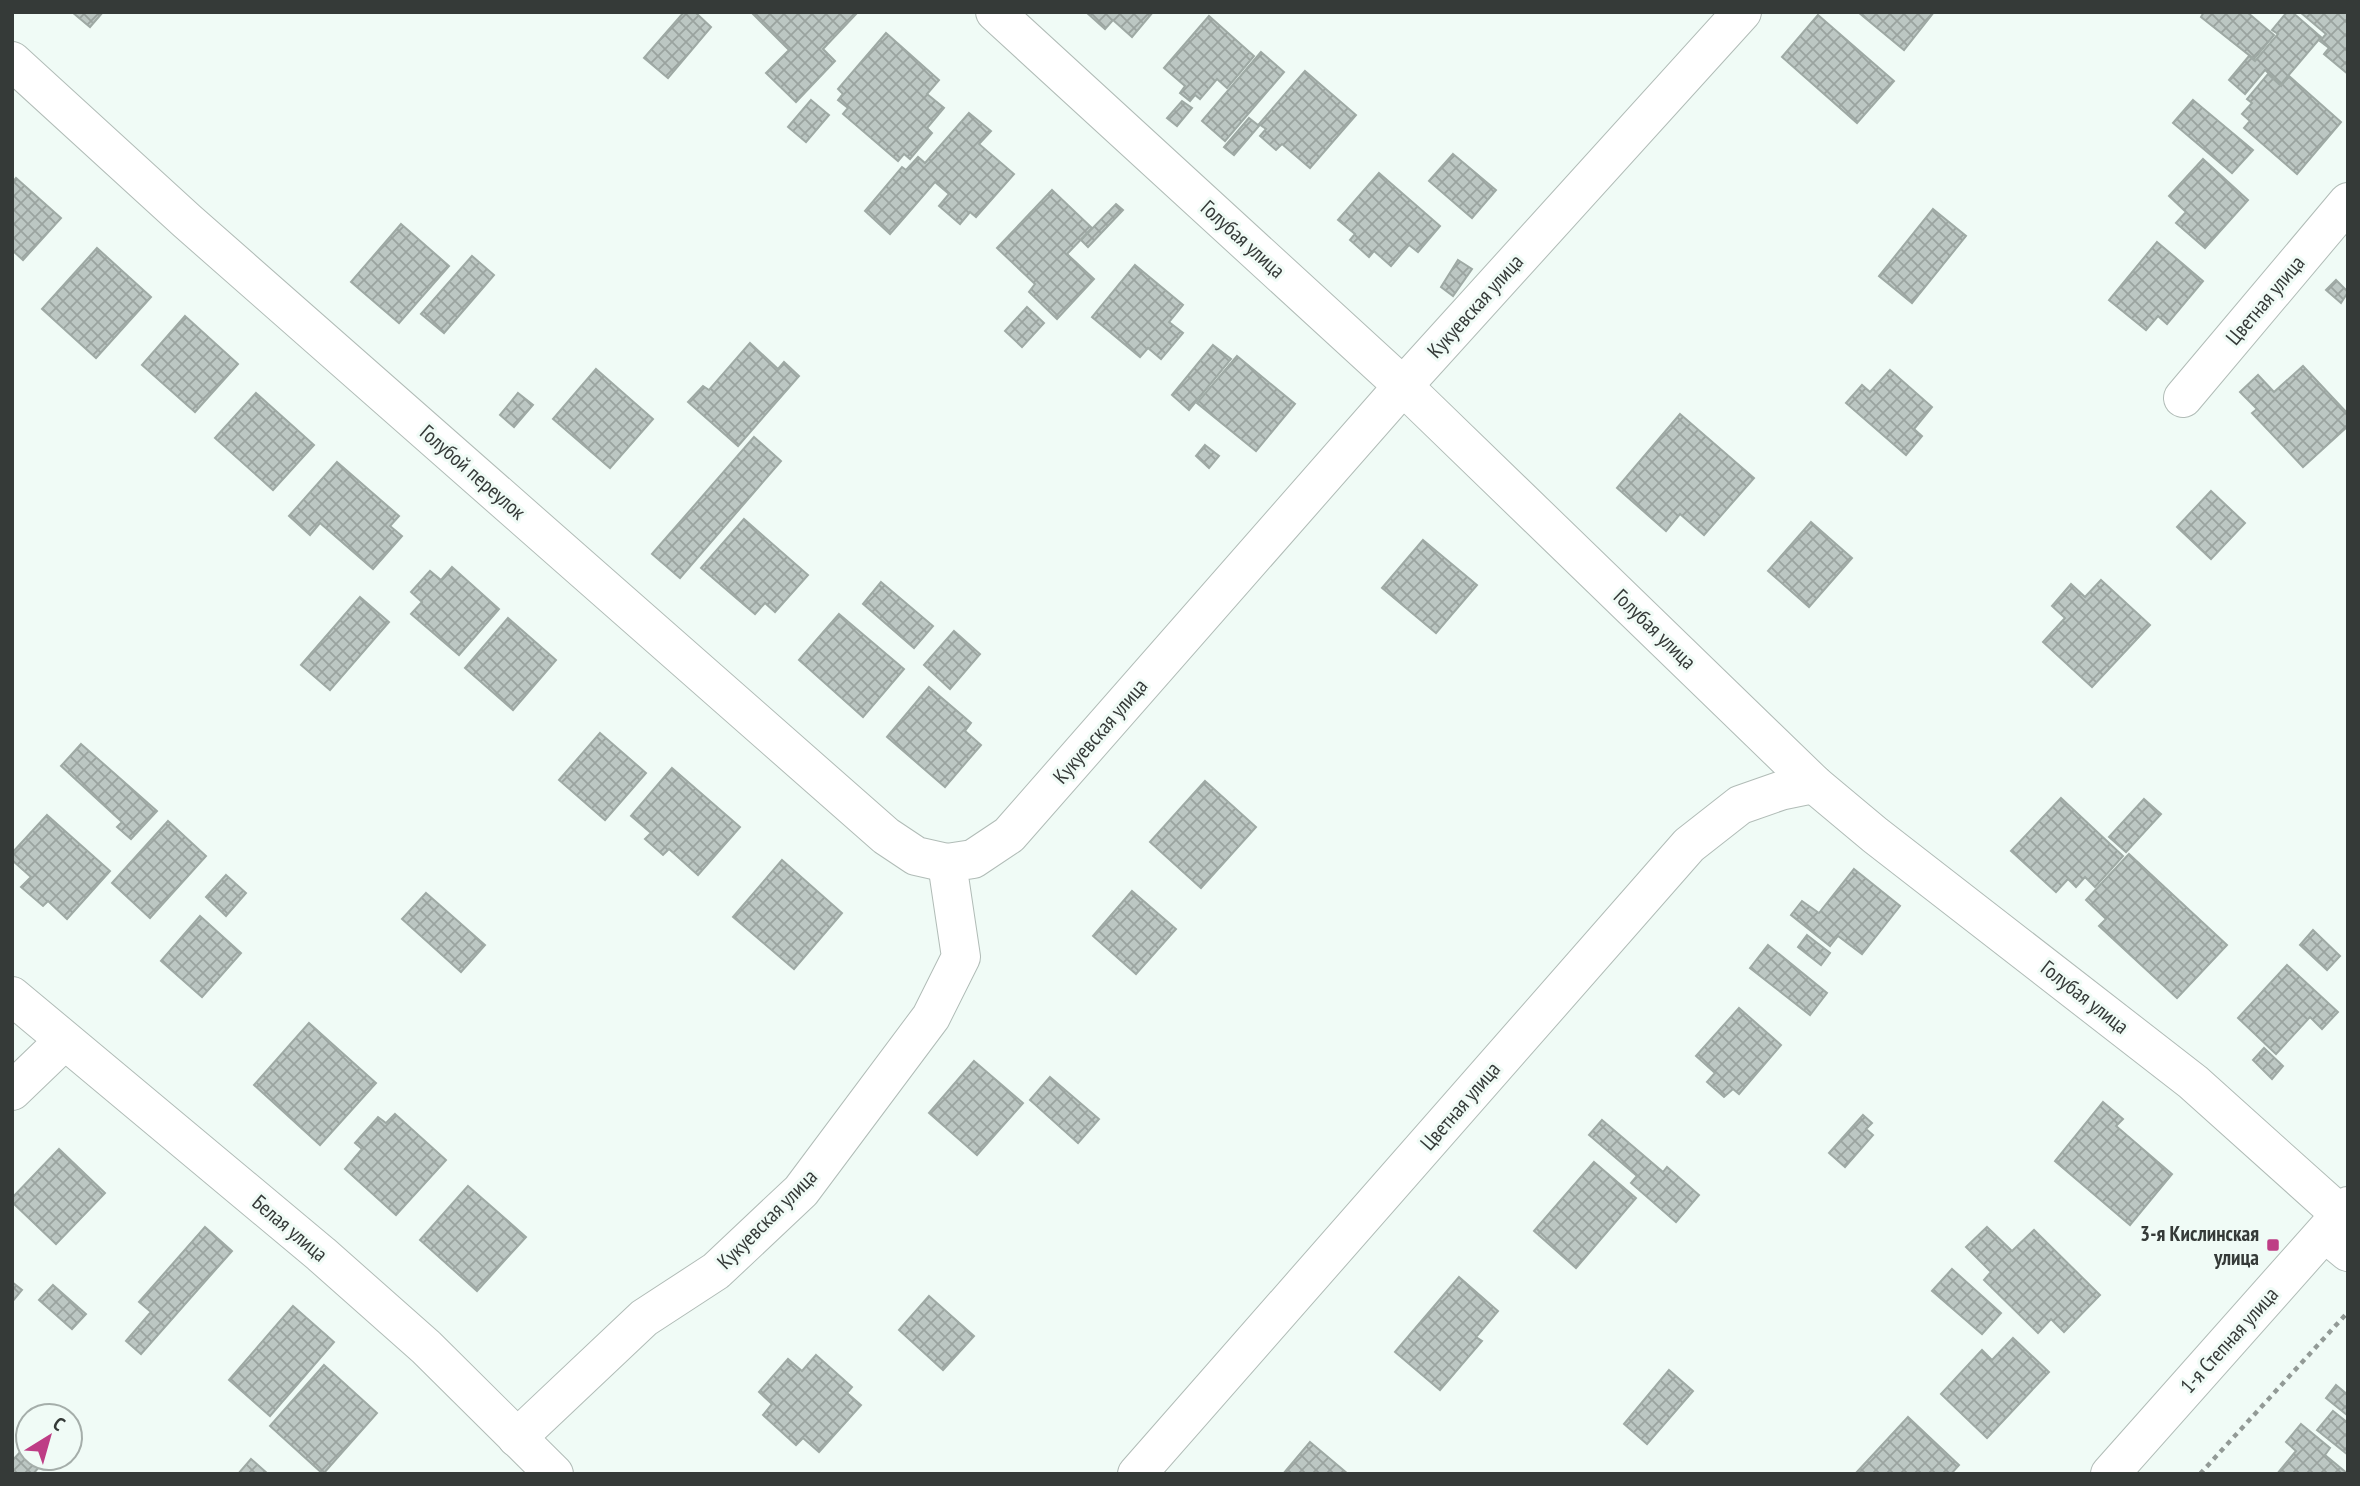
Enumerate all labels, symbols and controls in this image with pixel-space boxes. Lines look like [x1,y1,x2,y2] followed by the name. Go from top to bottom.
[1195,194,1291,284] street label: Голубая улица
[1421,248,1529,364] street label: Кукуевская улица
[2220,250,2310,350] street label: Цветная улица
[415,419,531,525] street label: Голубой переулок
[1608,583,1702,675] street label: Голубая улица
[1047,673,1153,789] street label: Кукуевская улица
[2036,954,2134,1040] street label: Голубая улица
[1414,1056,1506,1156] street label: Цветная улица
[711,1163,823,1275] street label: Кукуевская улица
[247,1189,333,1267] street label: Белая улица
[2140,1220,2259,1271] place label: 3-я Кислинская улица
[2265,1237,2281,1253] marker: 3-я Кислинская улица
[2174,1281,2284,1399] street label: 1-я Степная улица
[14,1402,84,1472] north arrow
[49,1411,70,1436] text: С

